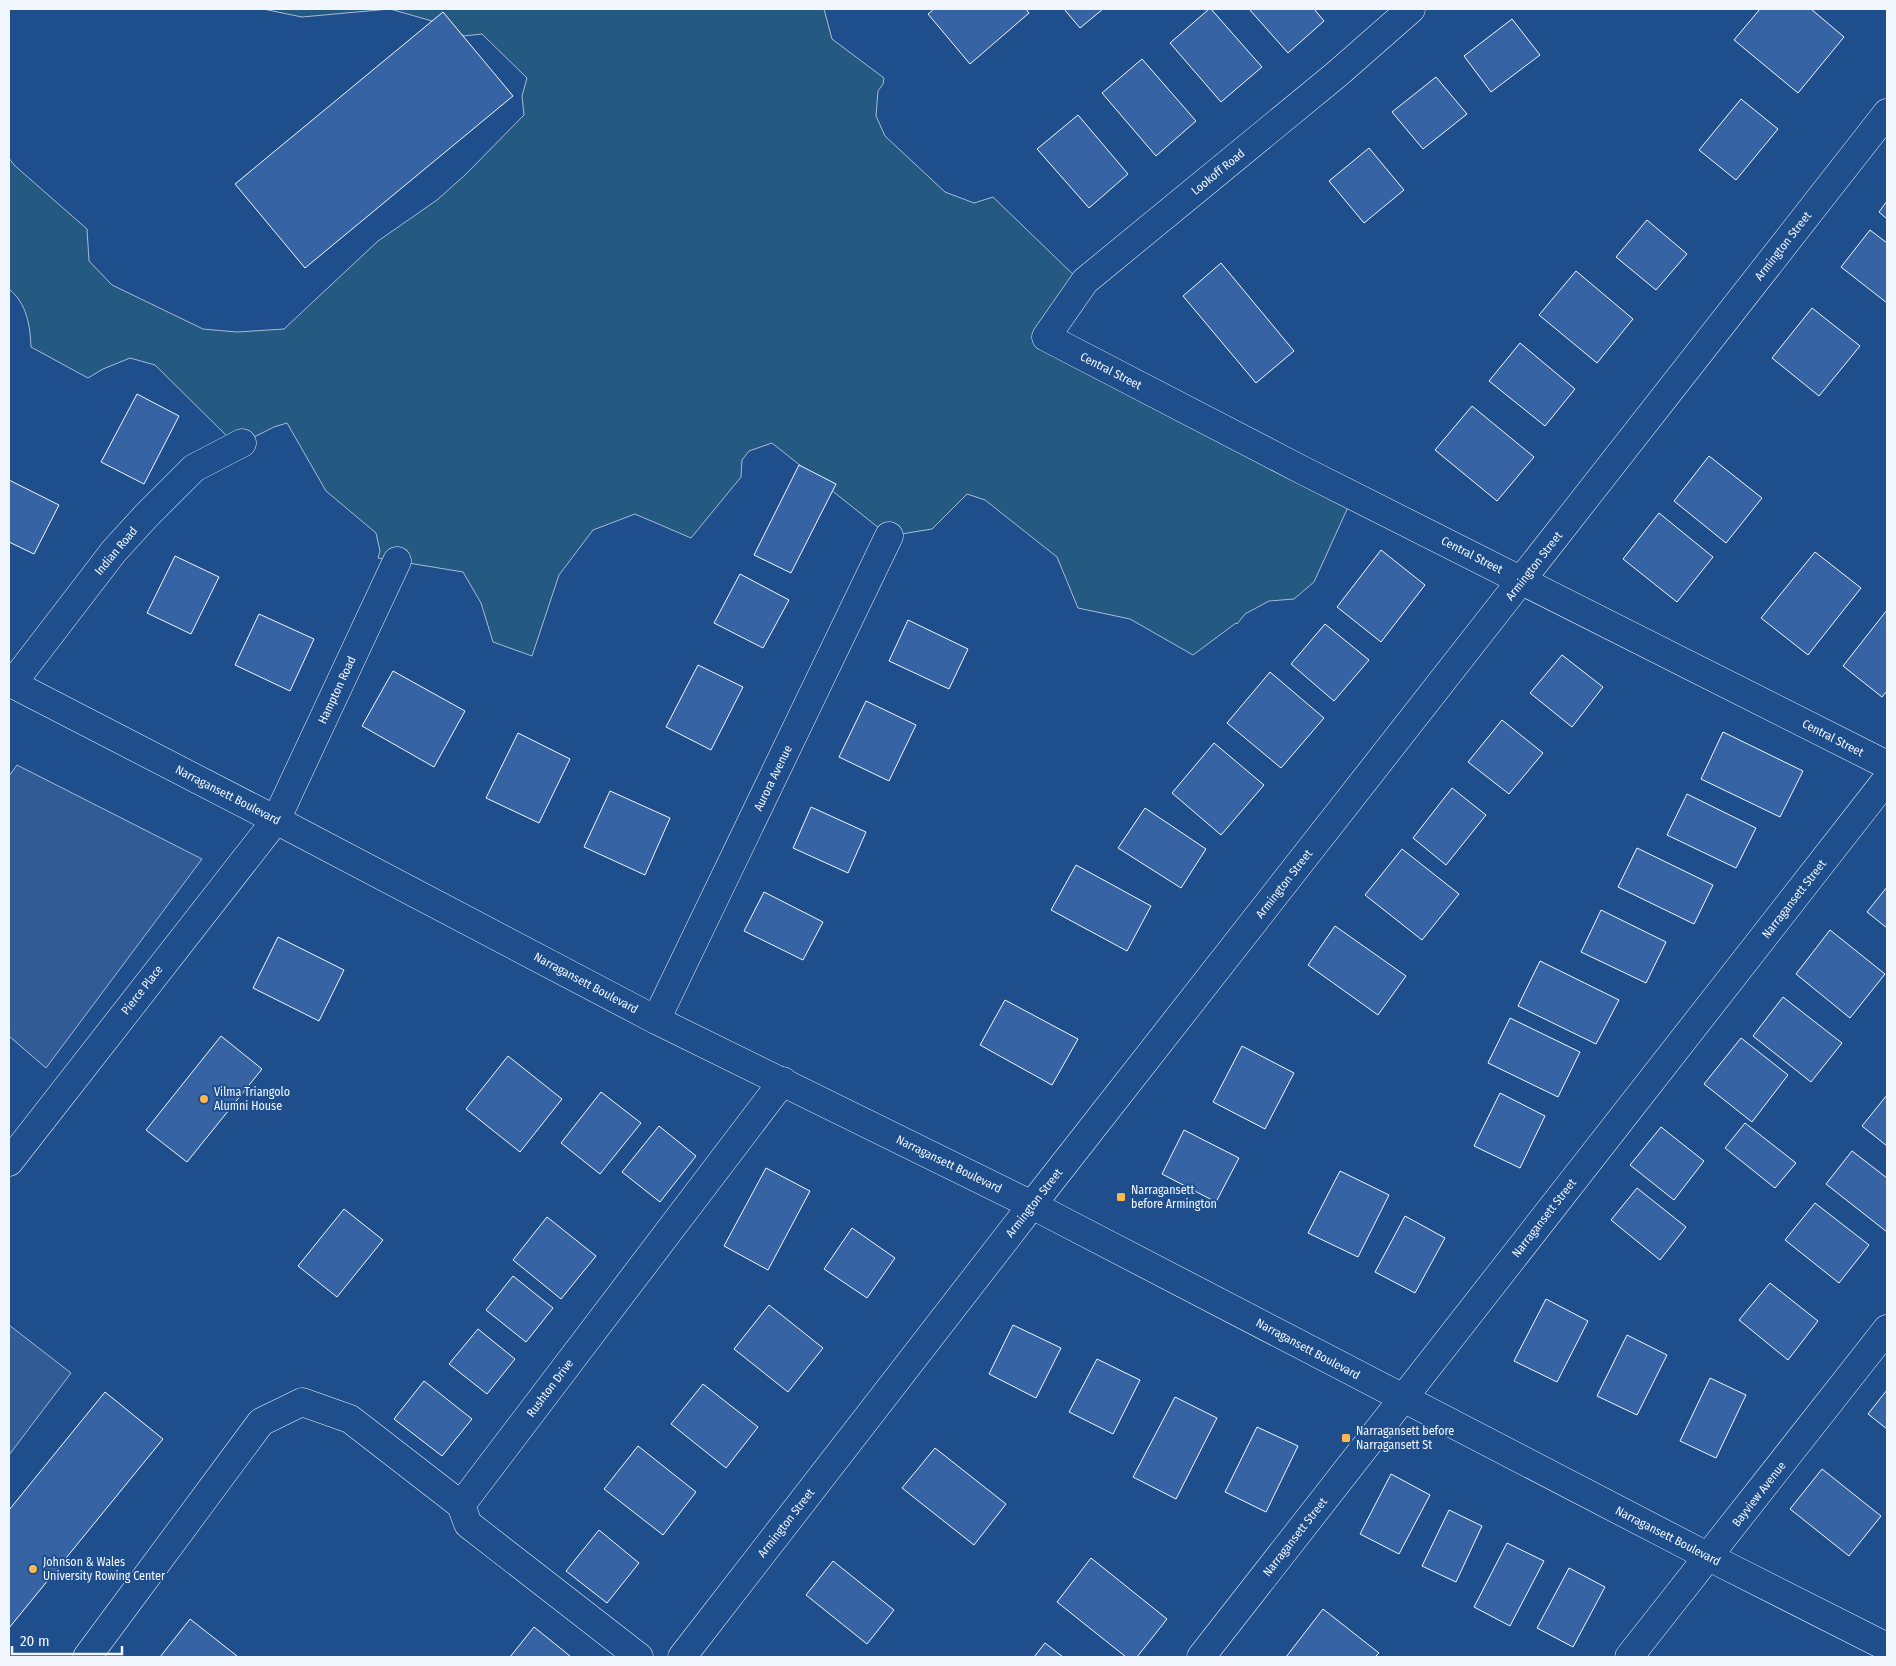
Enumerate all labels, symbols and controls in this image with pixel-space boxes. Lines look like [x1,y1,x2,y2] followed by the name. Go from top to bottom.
[1189,146,1247,198] street label: Lookoff Road
[1752,209,1814,283] street label: Armington Street
[1078,350,1144,393] street label: Central Street
[92,524,140,578] street label: Indian Road
[1503,529,1565,603] street label: Armington Street
[1439,534,1505,577] street label: Central Street
[315,654,359,726] street label: Hampton Road
[1800,717,1866,760] street label: Central Street
[751,743,795,813] street label: Aurora Avenue
[173,762,283,828] street label: Narragansett Boulevard
[1253,847,1315,921] street label: Armington Street
[1759,857,1829,941] street label: Narragansett Street
[532,950,640,1016] street label: Narragansett Boulevard
[118,962,166,1017] street label: Pierce Place
[214,1085,290,1113] place label: Vilma Triangolo Alumni House
[198,1093,210,1105] marker: Vilma Triangolo Alumni House
[894,1132,1004,1196] street label: Narragansett Boulevard
[1003,1166,1065,1240] street label: Armington Street
[1509,1176,1579,1260] street label: Narragansett Street
[1131,1183,1217,1211] place label: Narragansett before Armington
[1115,1191,1127,1203] marker: Narragansett before Armington
[1254,1316,1362,1382] street label: Narragansett Boulevard
[524,1356,576,1420] street label: Rushton Drive
[1356,1424,1454,1452] place label: Narragansett before Narragansett St
[1340,1432,1352,1444] marker: Narragansett before Narragansett St
[1729,1459,1789,1529] street label: Bayview Avenue
[755,1486,817,1560] street label: Armington Street
[1260,1495,1330,1579] street label: Narragansett Street
[1613,1503,1723,1569] street label: Narragansett Boulevard
[43,1555,166,1583] place label: Johnson & Wales University Rowing Center
[27,1563,39,1575] marker: Johnson & Wales University Rowing Center
[12,1624,122,1656] scale bar
[20,1632,50,1650] text: 20 m

